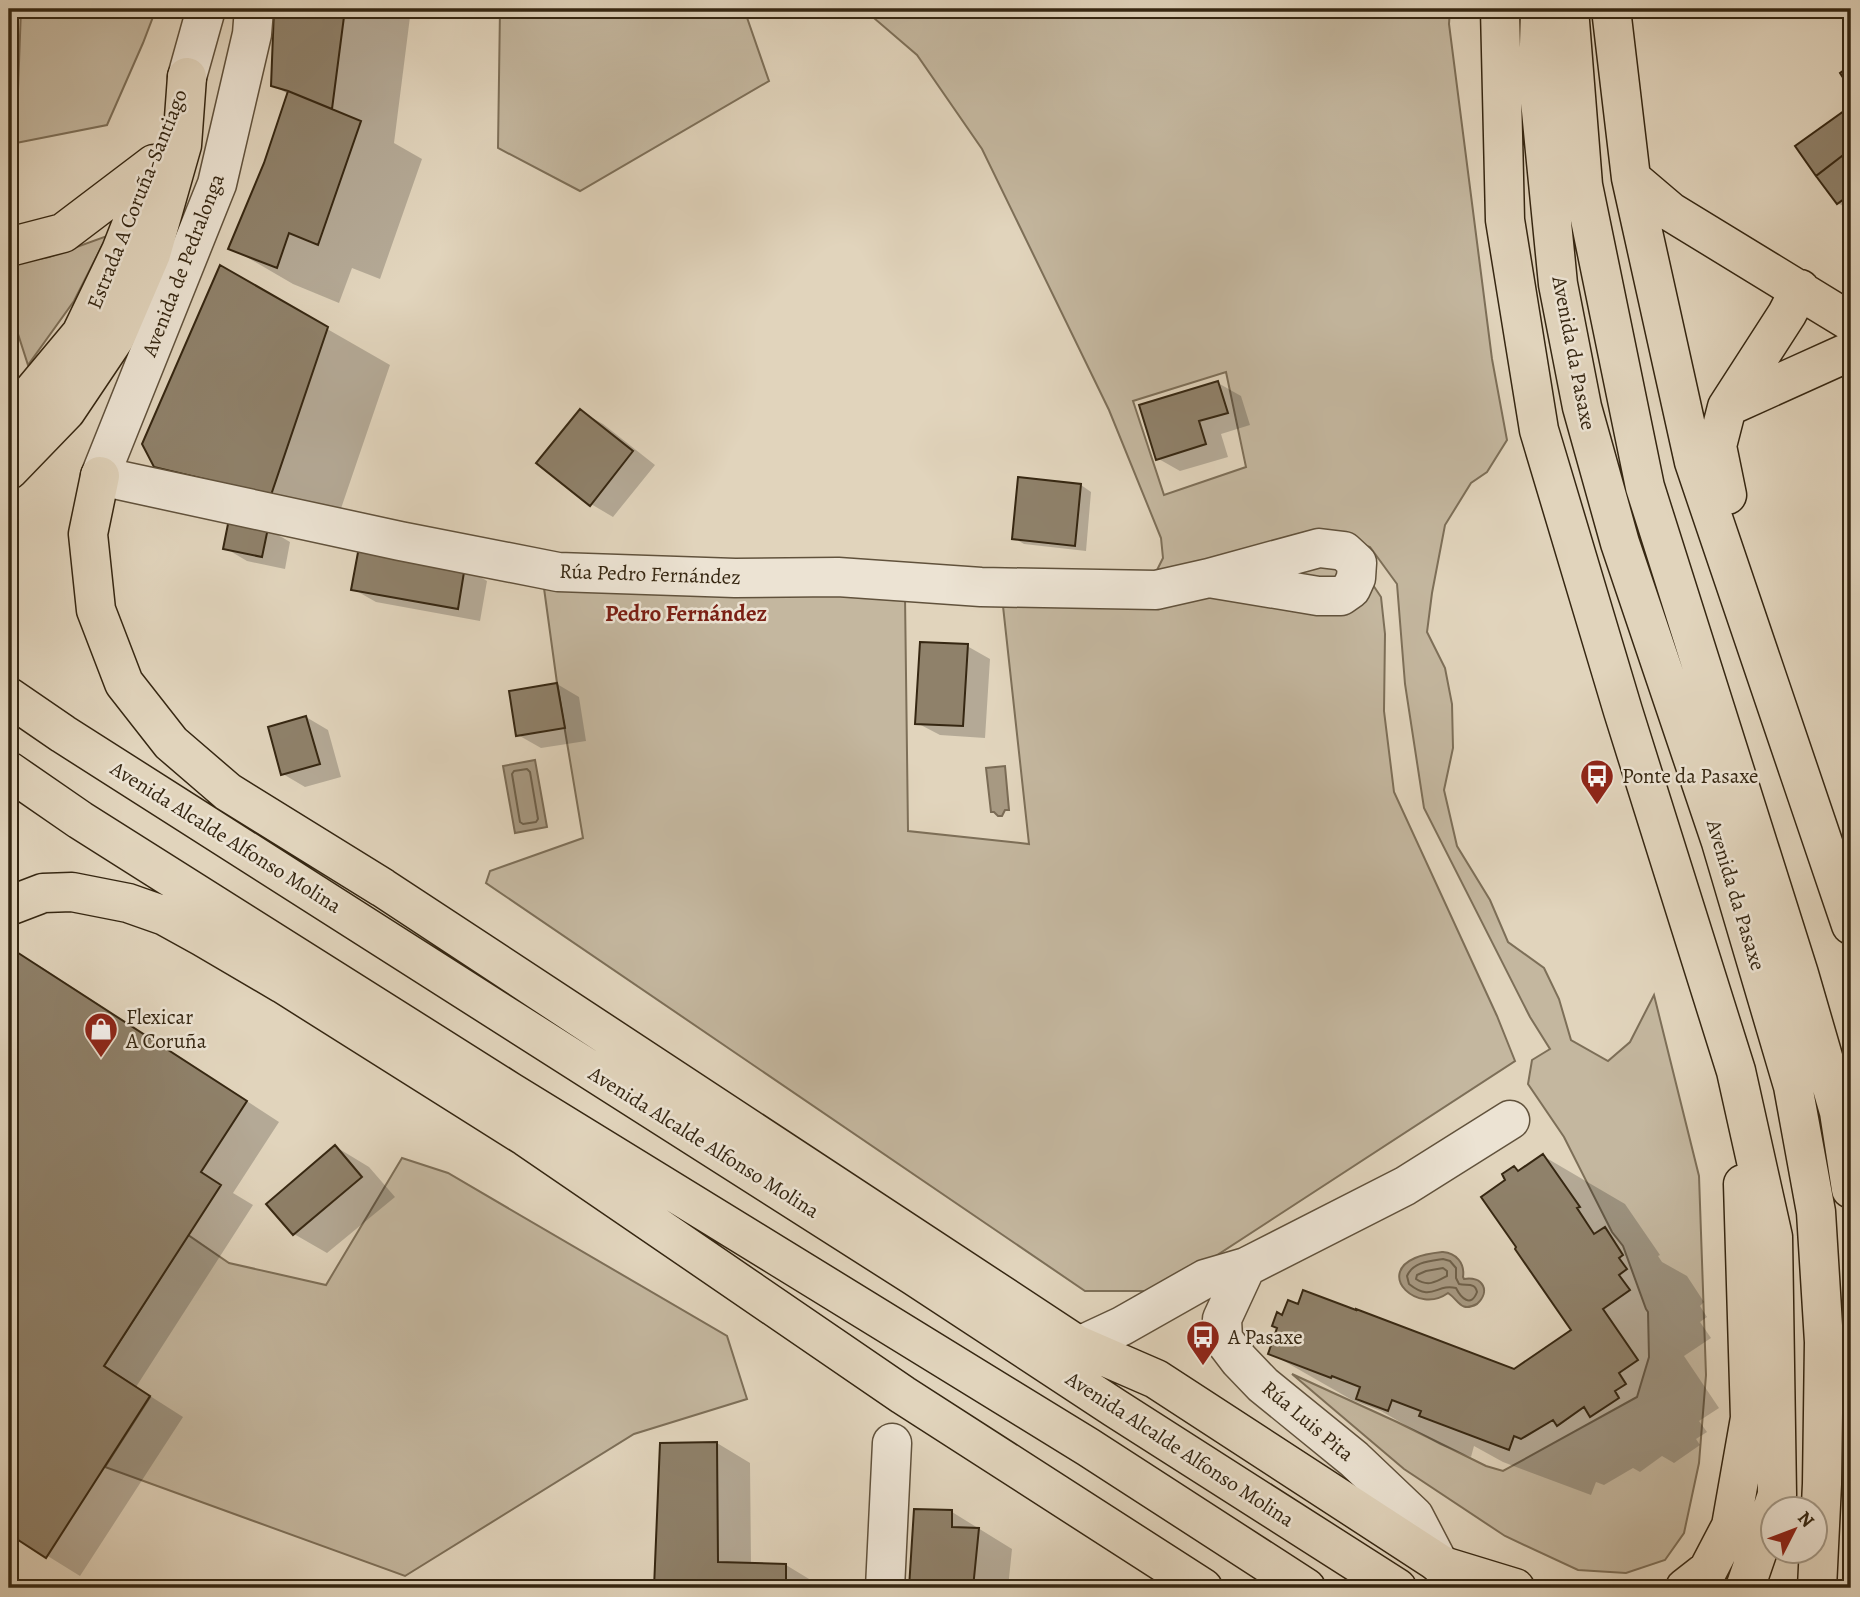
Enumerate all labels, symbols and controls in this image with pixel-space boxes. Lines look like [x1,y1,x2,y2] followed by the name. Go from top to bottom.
[80,85,194,313] street label: Estrada A Coruña-Santiago
[135,169,231,361] street label: Avenida de Pedralonga
[1545,273,1603,432] street label: Avenida da Pasaxe
[559,557,741,591] street label: Rúa Pedro Fernández
[605,598,767,629] district label: Pedro Fernández
[104,754,347,920] street label: Avenida Alcalde Alfonso Molina
[1578,757,1616,806] bus stop icon: Ponte da Pasaxe
[1622,762,1758,790] place label: Ponte da Pasaxe
[1699,815,1772,974] street label: Avenida da Pasaxe
[125,1003,207,1055] place label: Flexicar A Coruña
[82,1010,120,1059] shop icon: Flexicar A Coruña
[582,1059,825,1225] street label: Avenida Alcalde Alfonso Molina
[1184,1318,1222,1367] bus stop icon: A Pasaxe
[1227,1323,1303,1351] place label: A Pasaxe
[1060,1364,1300,1534] street label: Avenida Alcalde Alfonso Molina
[1256,1374,1360,1468] street label: Rúa Luis Pita
[1758,1496,1828,1566] north arrow
[1792,1505,1820,1533] text: N

